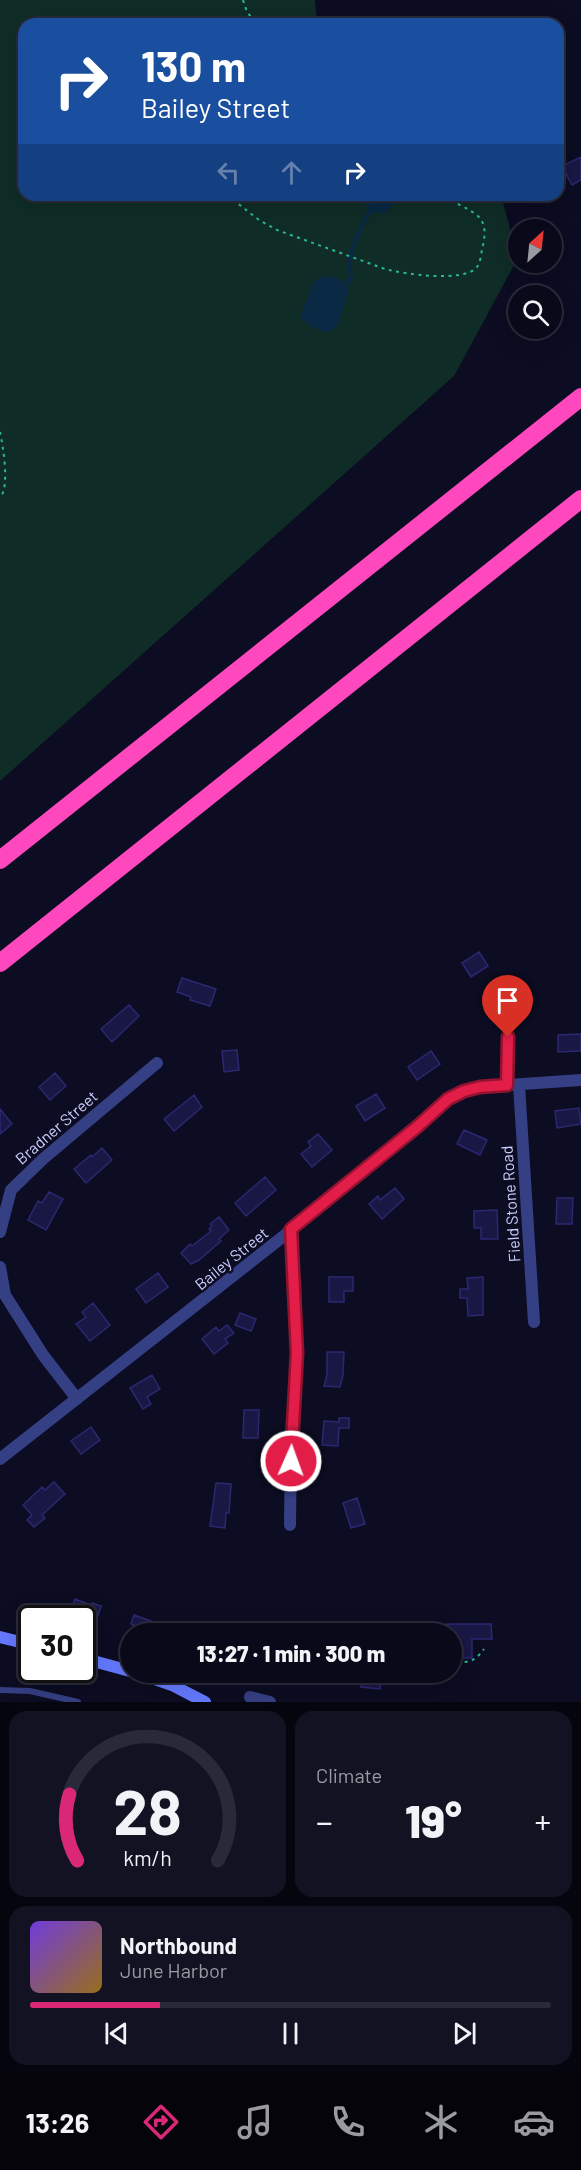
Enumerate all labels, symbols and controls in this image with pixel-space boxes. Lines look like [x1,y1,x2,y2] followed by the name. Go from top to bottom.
[141,40,246,90] text: 130 m
[42,42,120,120] icon: right
[141,91,290,123] text: Bailey Street
[212,156,245,189] icon: left
[275,156,308,189] icon: ahead
[338,156,371,189] icon: right
[508,219,562,273] north arrow
[508,219,562,339] map controls
[508,285,562,339] button: search
[482,975,533,1037] pin
[491,984,524,1017] icon: arrive
[11,1086,101,1168] street label: Bradner Street
[496,1145,524,1263] street label: Field Stone Road
[191,1223,271,1293] street label: Bailey Street
[259,1429,323,1493] position arrow
[18,1605,96,1683] speed limit sign: 30
[197,1640,385,1666] text: 13:27 · 1 min · 300 m
[316,1763,382,1787] text: Climate
[113,1773,182,1847] text: 28
[405,1793,462,1847] text: 19°
[316,1801,333,1841] text: −
[535,1801,551,1841] text: +
[123,1845,172,1870] text: km/h
[120,1932,237,1958] text: Northbound
[120,1958,227,1982] text: June Harbor
[100,2017,133,2050] icon: previous
[274,2017,307,2050] icon: pause
[448,2017,481,2050] icon: next
[140,2101,182,2143] icon: directions
[234,2101,276,2143] icon: music
[327,2101,369,2143] icon: phone
[420,2101,462,2143] icon: climate
[513,2101,555,2143] icon: car
[26,2106,89,2138] text: 13:26

